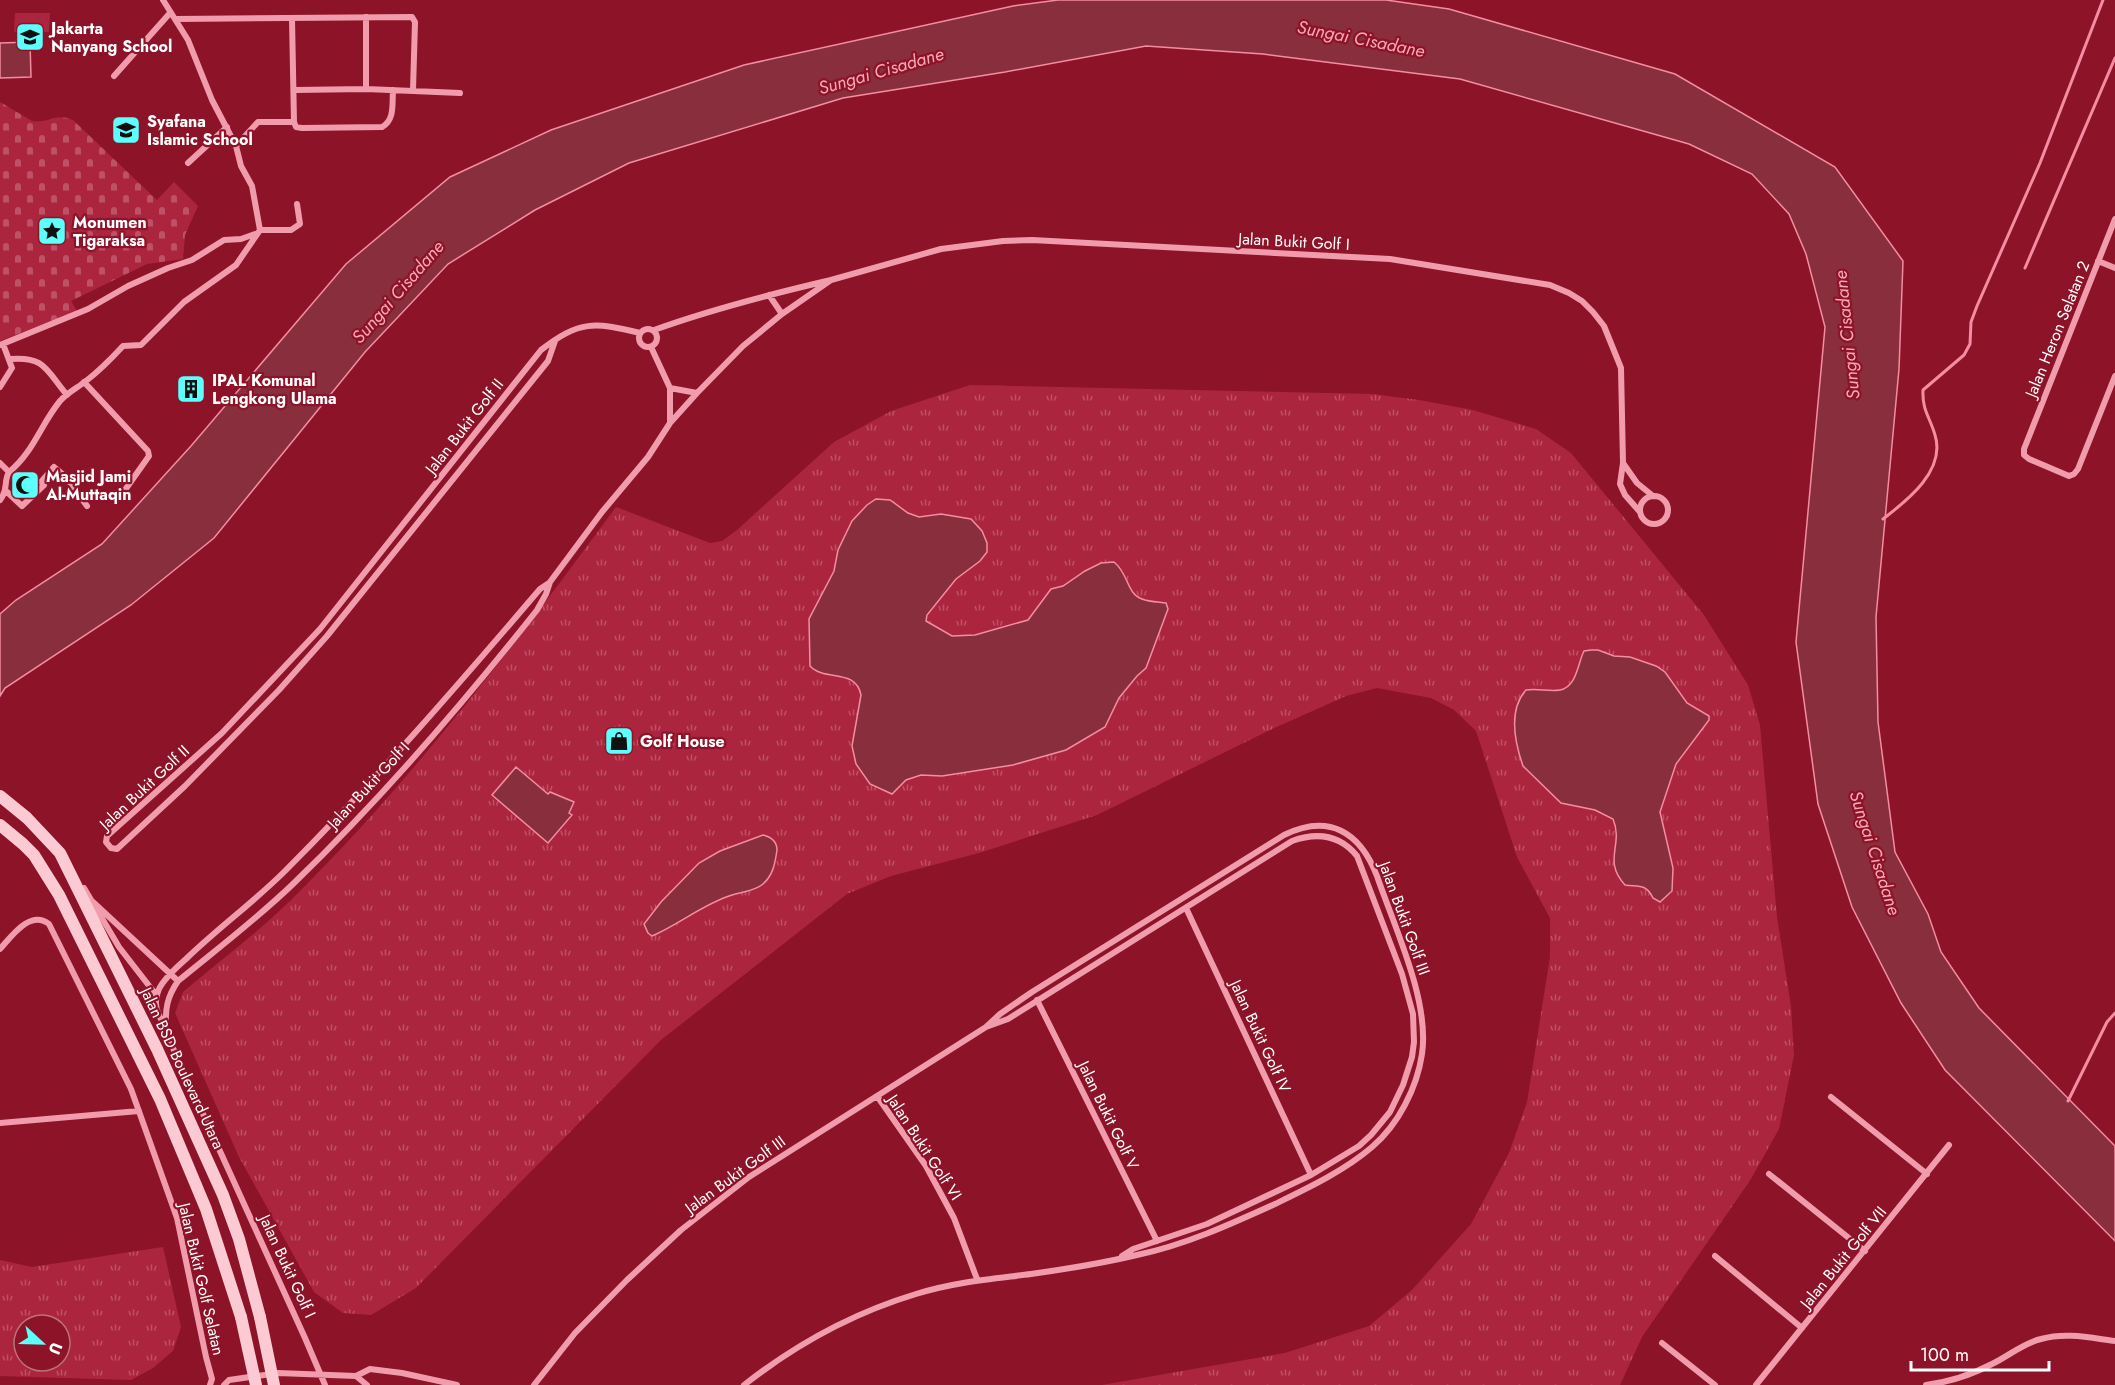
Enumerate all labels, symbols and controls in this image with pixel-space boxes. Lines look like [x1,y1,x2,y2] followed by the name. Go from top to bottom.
[1295,14,1427,64] water label: Sungai Cisadane
[48,17,172,58] place label: Jakarta Nanyang School
[14,21,46,53] school or university icon: Jakarta Nanyang School
[815,41,947,101] water label: Sungai Cisadane
[147,110,253,151] place label: Syafana Islamic School
[110,114,142,146] school or university icon: Syafana Islamic School
[73,211,147,252] place label: Monumen Tigaraksa
[36,215,68,247] place icon: Monumen Tigaraksa
[1236,227,1350,256] street label: Jalan Bukit Golf I
[346,235,450,349] water label: Sungai Cisadane
[2019,258,2095,403] street label: Jalan Heron Selatan 2
[1827,269,1867,401] water label: Sungai Cisadane
[212,369,337,410] place label: IPAL Komunal Lengkong Ulama
[175,373,207,405] building icon: IPAL Komunal Lengkong Ulama
[419,374,509,480] street label: Jalan Bukit Golf II
[45,465,131,506] place label: Masjid Jami Al-Muttaqin
[9,469,41,501] mosque icon: Masjid Jami Al-Muttaqin
[603,725,635,757] shop icon: Golf House
[640,730,725,753] place label: Golf House
[321,737,415,835] street label: Jalan Bukit Golf I
[93,740,194,836] street label: Jalan Bukit Golf II
[1843,787,1907,919] water label: Sungai Cisadane
[1373,856,1436,978] street label: Jalan Bukit Golf III
[1224,974,1297,1097] street label: Jalan Bukit Golf IV
[134,982,230,1153] street label: Jalan BSD Boulevard Utara
[1071,1055,1145,1174] street label: Jalan Bukit Golf V
[881,1088,967,1205] street label: Jalan Bukit Golf VI
[679,1130,790,1220] street label: Jalan Bukit Golf III
[172,1199,230,1358] street label: Jalan Bukit Golf Selatan
[1794,1201,1892,1315] street label: Jalan Bukit Golf VII
[253,1209,322,1322] street label: Jalan Bukit Golf I
[12,1313,72,1373] north arrow
[1911,1334,2049,1372] scale bar
[43,1339,68,1358] text: U
[1920,1342,1969,1368] text: 100 m

